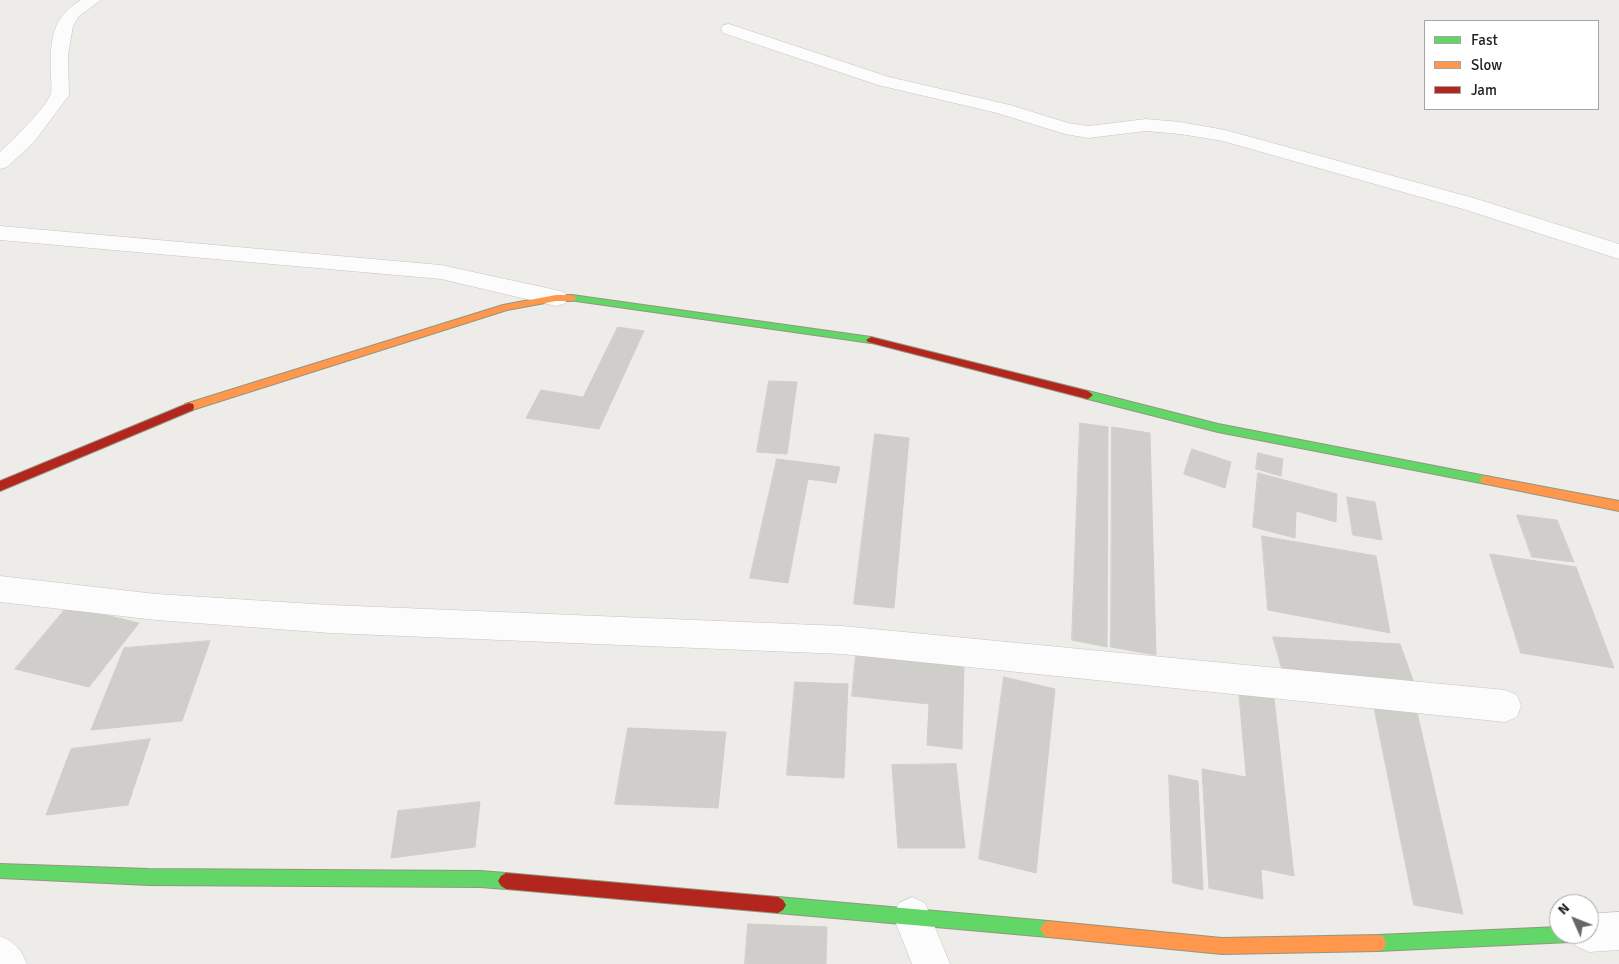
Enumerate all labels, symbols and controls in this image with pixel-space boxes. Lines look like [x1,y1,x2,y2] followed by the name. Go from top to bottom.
[1424,20,1599,110] legend
[1471,31,1498,49] text: Fast
[1471,56,1502,74] text: Slow
[1471,81,1497,99] text: Jam
[1549,894,1599,944] north arrow
[1554,900,1573,918] text: N

